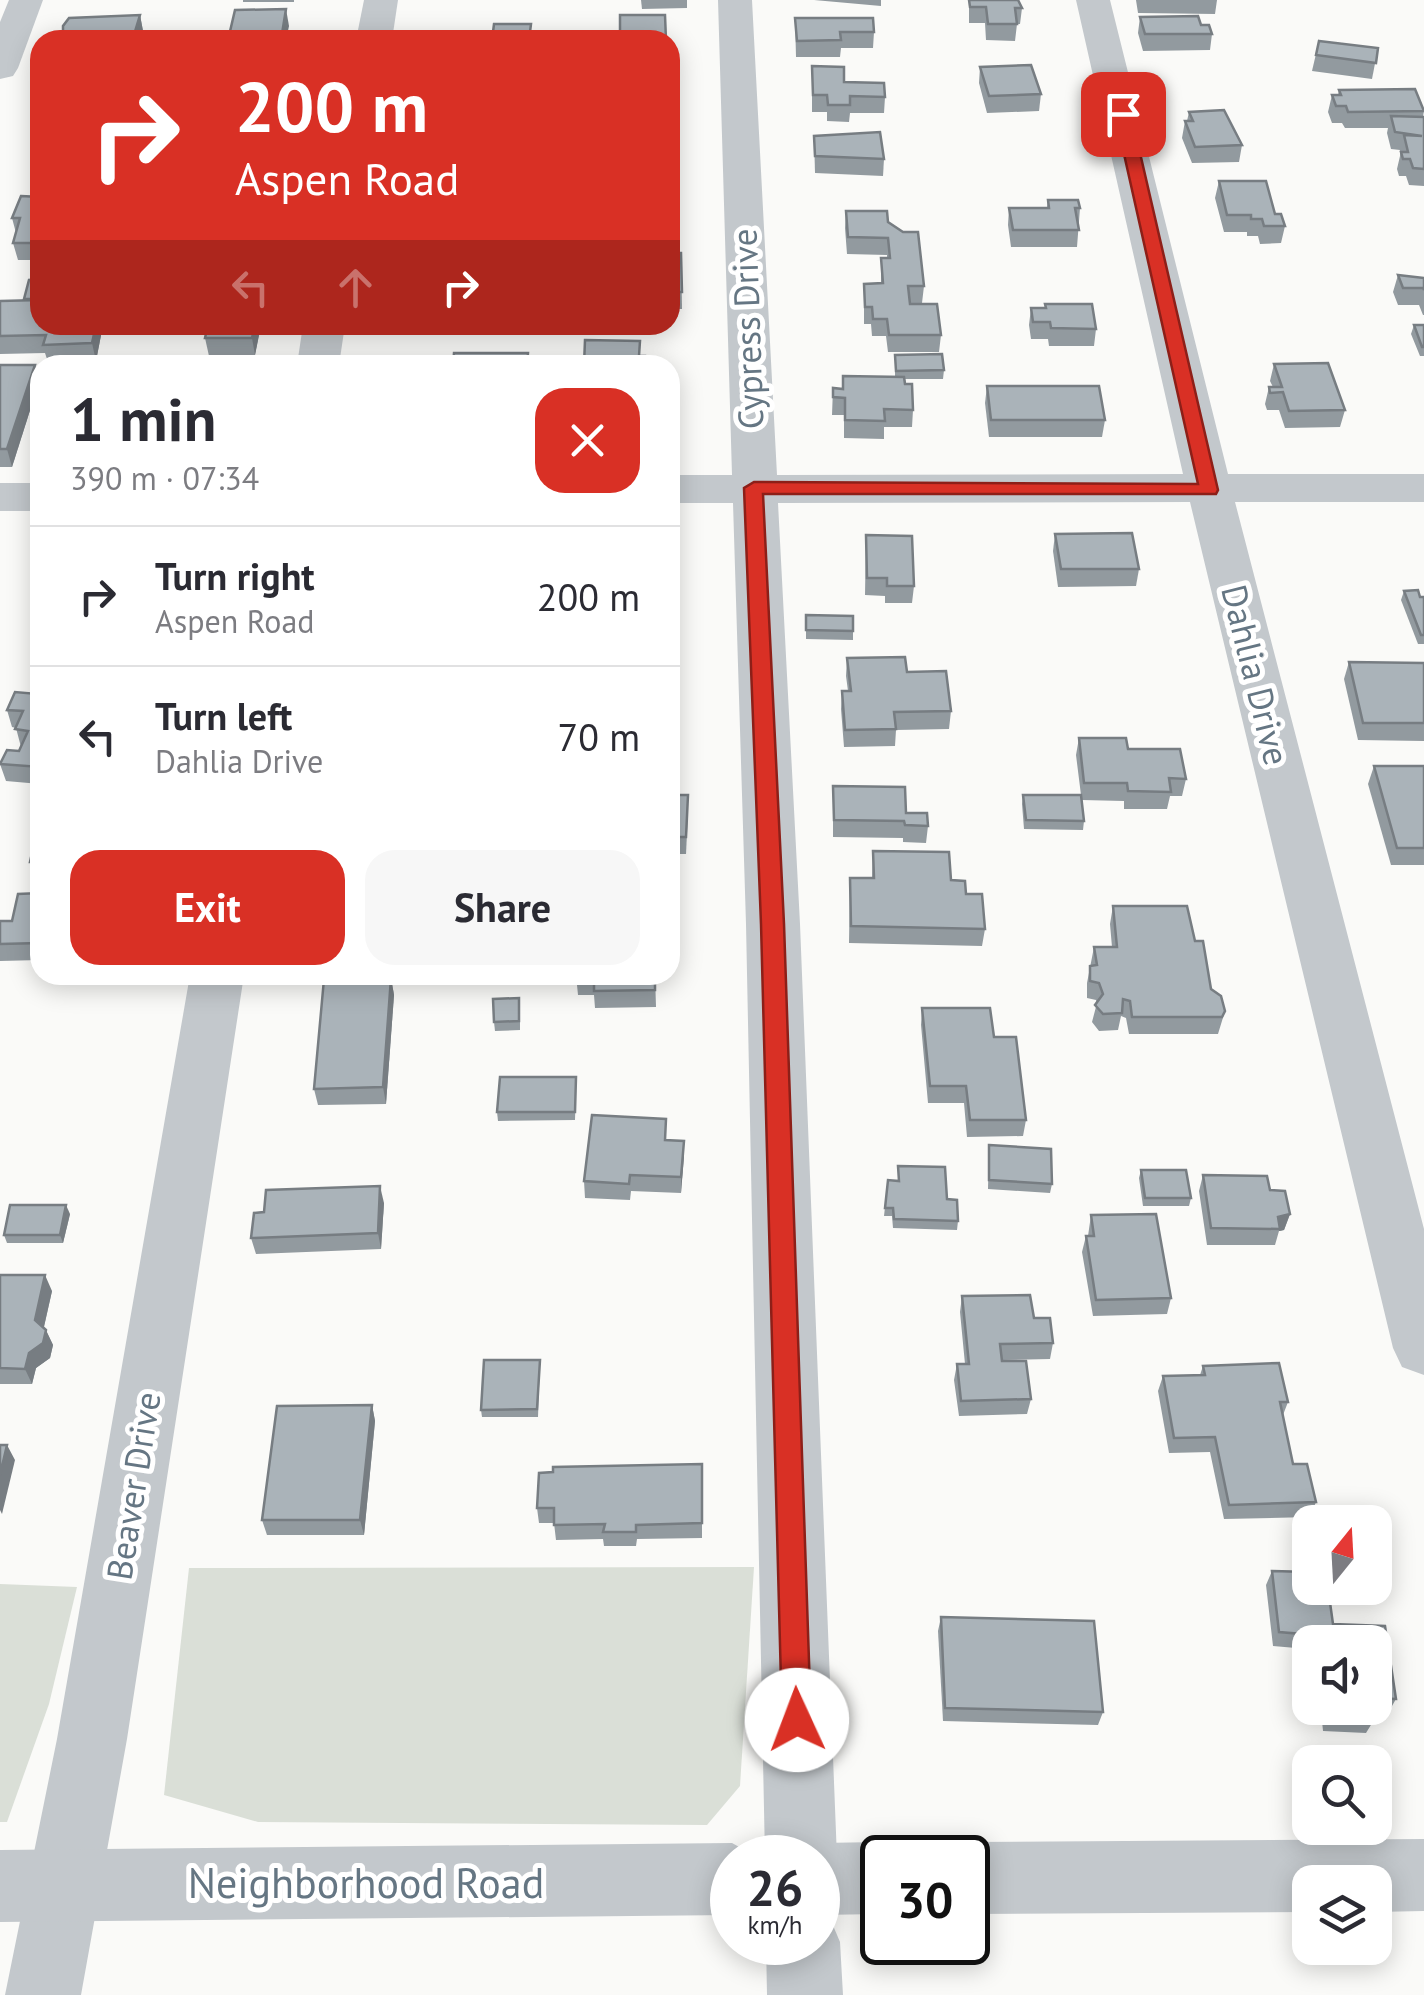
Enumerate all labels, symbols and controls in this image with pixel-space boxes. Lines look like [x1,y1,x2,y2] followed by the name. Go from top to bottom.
[235,61,428,151] text: 200 m
[70,70,200,200] icon: right
[1081,72,1166,157] pin
[1096,87,1151,142] icon: arrive
[235,149,459,207] text: Aspen Road
[721,228,773,430] street label: Cypress Drive
[223,260,278,315] icon: left
[328,260,383,315] icon: ahead
[433,260,488,315] icon: right
[70,380,216,458] text: 1 min
[535,388,640,493] button: close
[70,457,259,499] text: 390 m · 07:34
[155,551,315,600] text: Turn right
[70,569,125,624] icon: right
[537,572,640,621] text: 200 m
[1211,580,1301,770] street label: Dahlia Drive
[155,600,315,642] text: Aspen Road
[155,691,292,740] text: Turn left
[70,709,125,764] icon: left
[558,712,640,761] text: 70 m
[155,740,323,782] text: Dahlia Drive
[70,850,345,965] button: Exit
[365,850,640,965] button: Share
[95,1389,171,1583] street label: Beaver Drive
[1292,1505,1392,1605] north arrow
[1292,1505,1392,1965] map controls
[1292,1625,1392,1725] button: sound
[745,1668,849,1772] position arrow
[1292,1745,1392,1845] button: search
[860,1835,990,1965] speed limit sign: 30
[188,1855,544,1910] street label: Neighborhood Road
[747,1855,803,1920] text: 26
[1292,1865,1392,1965] button: layers
[748,1909,802,1941] text: km/h

